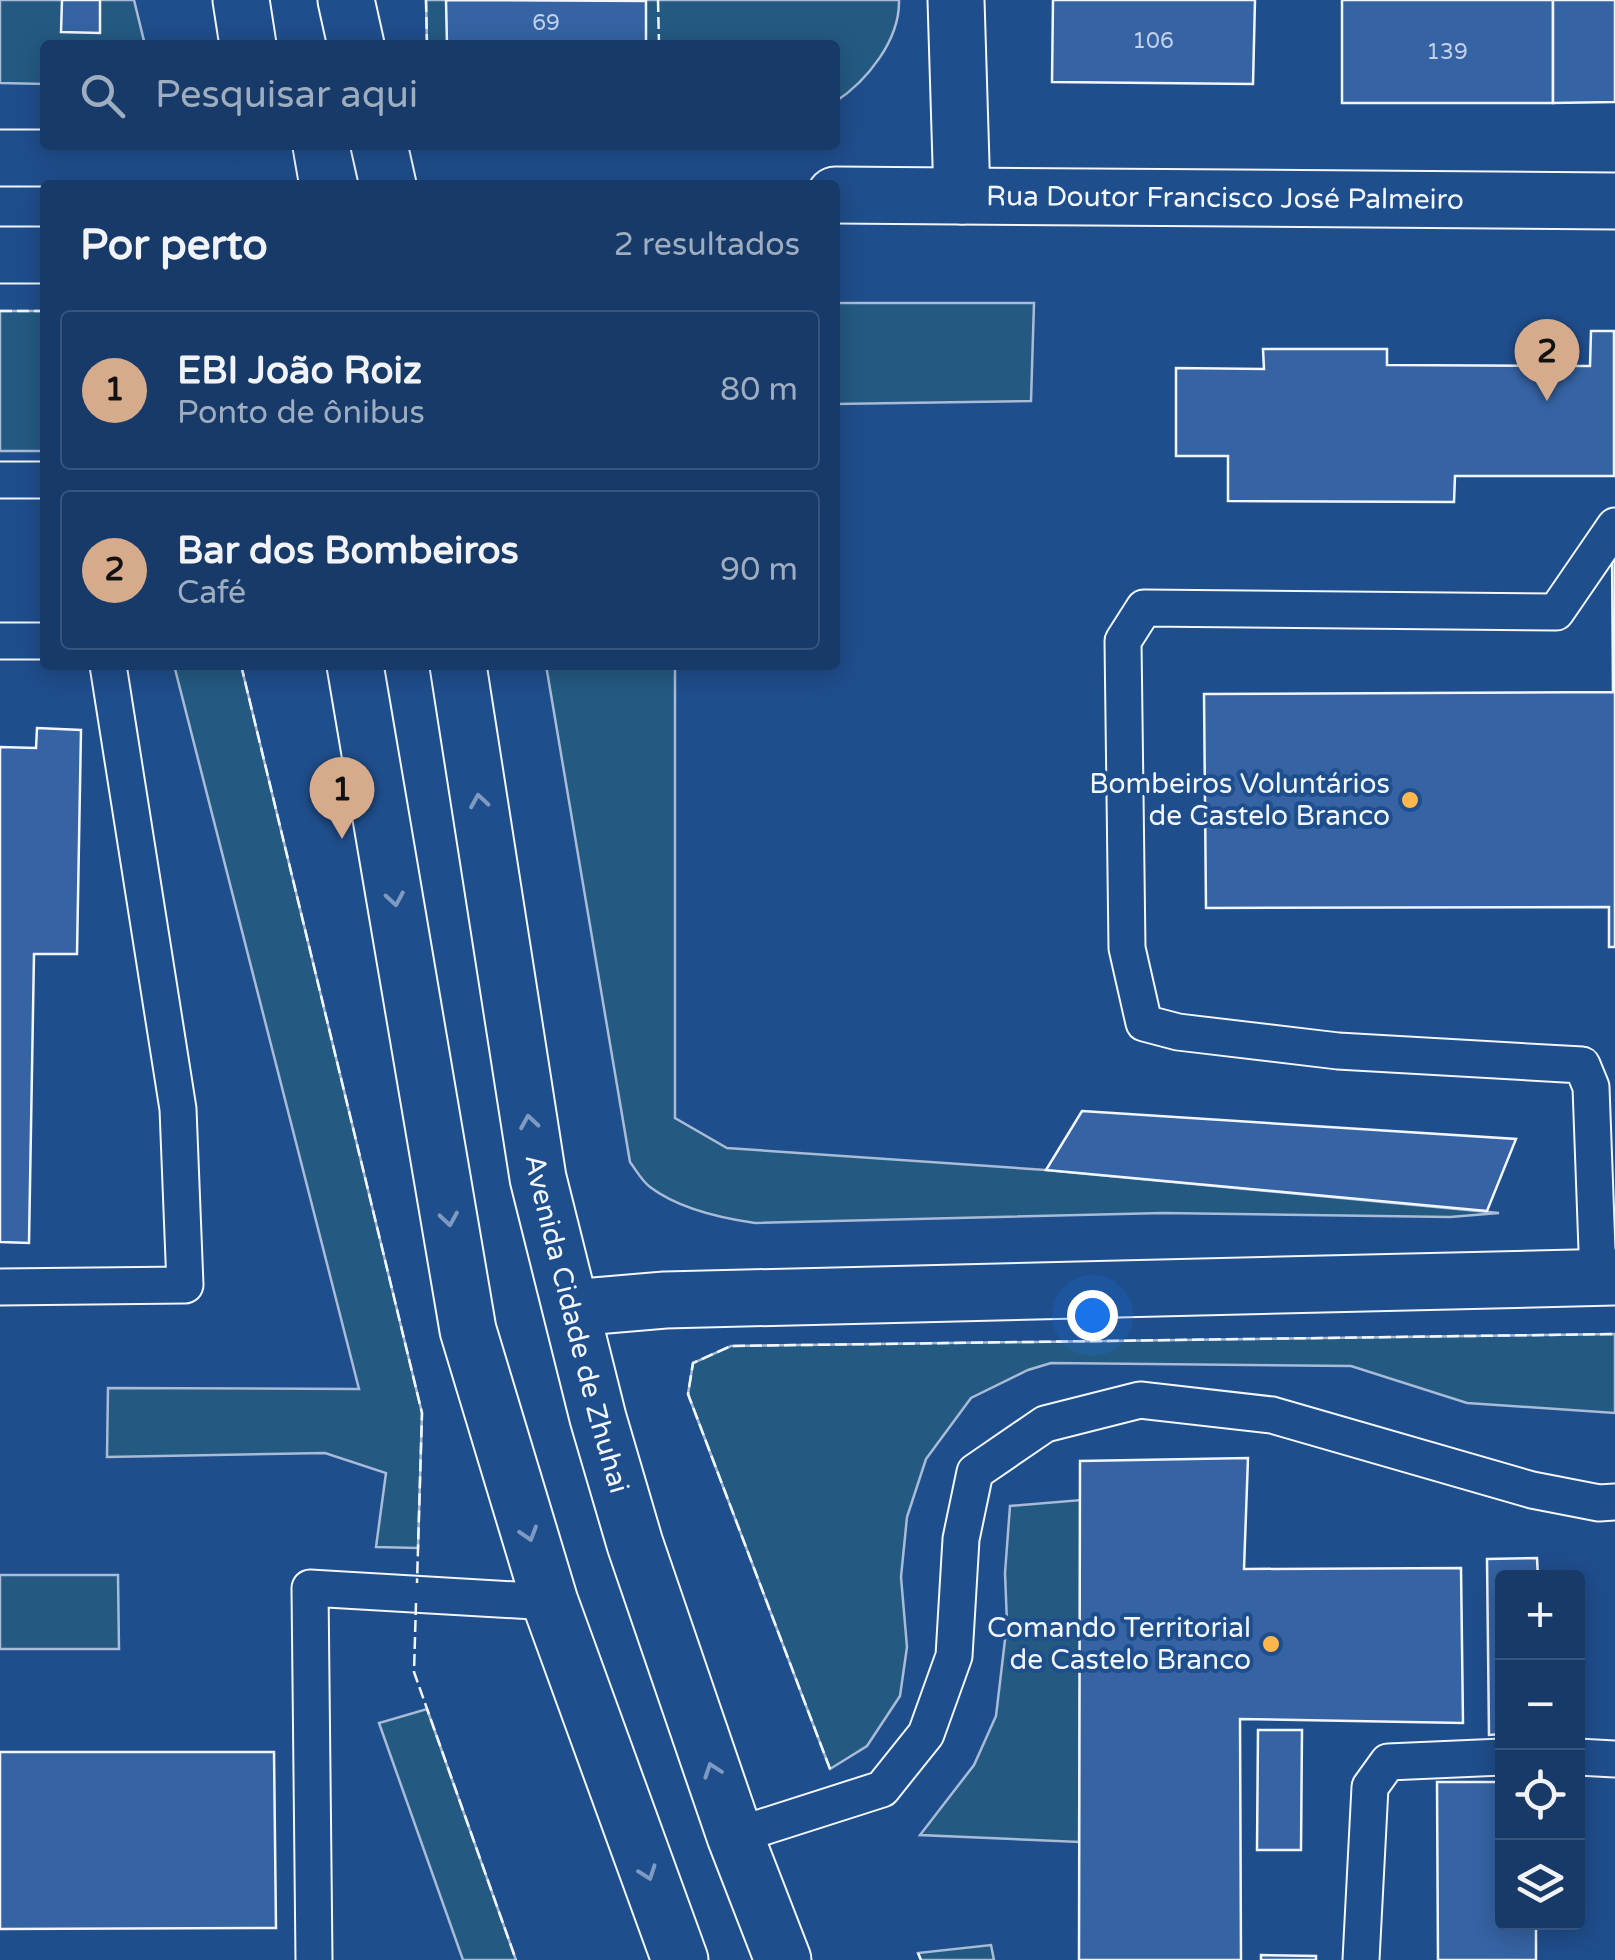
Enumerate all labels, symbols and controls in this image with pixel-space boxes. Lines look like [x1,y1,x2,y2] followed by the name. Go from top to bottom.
[532,10,560,36] house number: 69
[1132,28,1174,54] house number: 106
[1426,39,1468,65] house number: 139
[40,40,840,150] search box
[75,68,130,123] icon: search
[155,72,418,118] text: Pesquisar aqui
[986,179,1464,217] street label: Rua Doutor Francisco José Palmeiro
[80,220,268,271] text: Por perto
[614,226,800,264] text: 2 resultados
[1514,318,1580,401] pin: 2
[177,348,422,394] text: EBI João Roiz
[104,371,125,409] text: 1
[720,371,798,409] text: 80 m
[177,394,425,432] text: Ponto de ônibus
[177,528,519,574] text: Bar dos Bombeiros
[104,551,125,589] text: 2
[720,551,798,589] text: 90 m
[177,574,246,612] text: Café
[310,756,374,839] pin: 1
[1089,767,1390,833] place label: Bombeiros Voluntários de Castelo Branco
[1399,789,1421,811] marker: Bombeiros Voluntários de Castelo Branco
[469,792,490,809] one-way arrow
[384,891,405,907] one-way arrow
[519,1113,540,1130] one-way arrow
[518,1152,636,1497] street label: Avenida Cidade de Zhuhai
[438,1211,459,1228] one-way arrow
[1067,1290,1118,1341] your location
[517,1525,538,1542] one-way arrow
[1495,1570,1585,1930] map controls
[1495,1570,1585,1660] button: +
[987,1611,1251,1677] place label: Comando Territorial de Castelo Branco
[1260,1633,1282,1655] marker: Comando Territorial de Castelo Branco
[1495,1660,1585,1750] button: −
[1495,1750,1585,1840] button: locate
[704,1763,724,1780] one-way arrow
[1495,1840,1585,1930] button: layers
[636,1864,657,1881] one-way arrow

